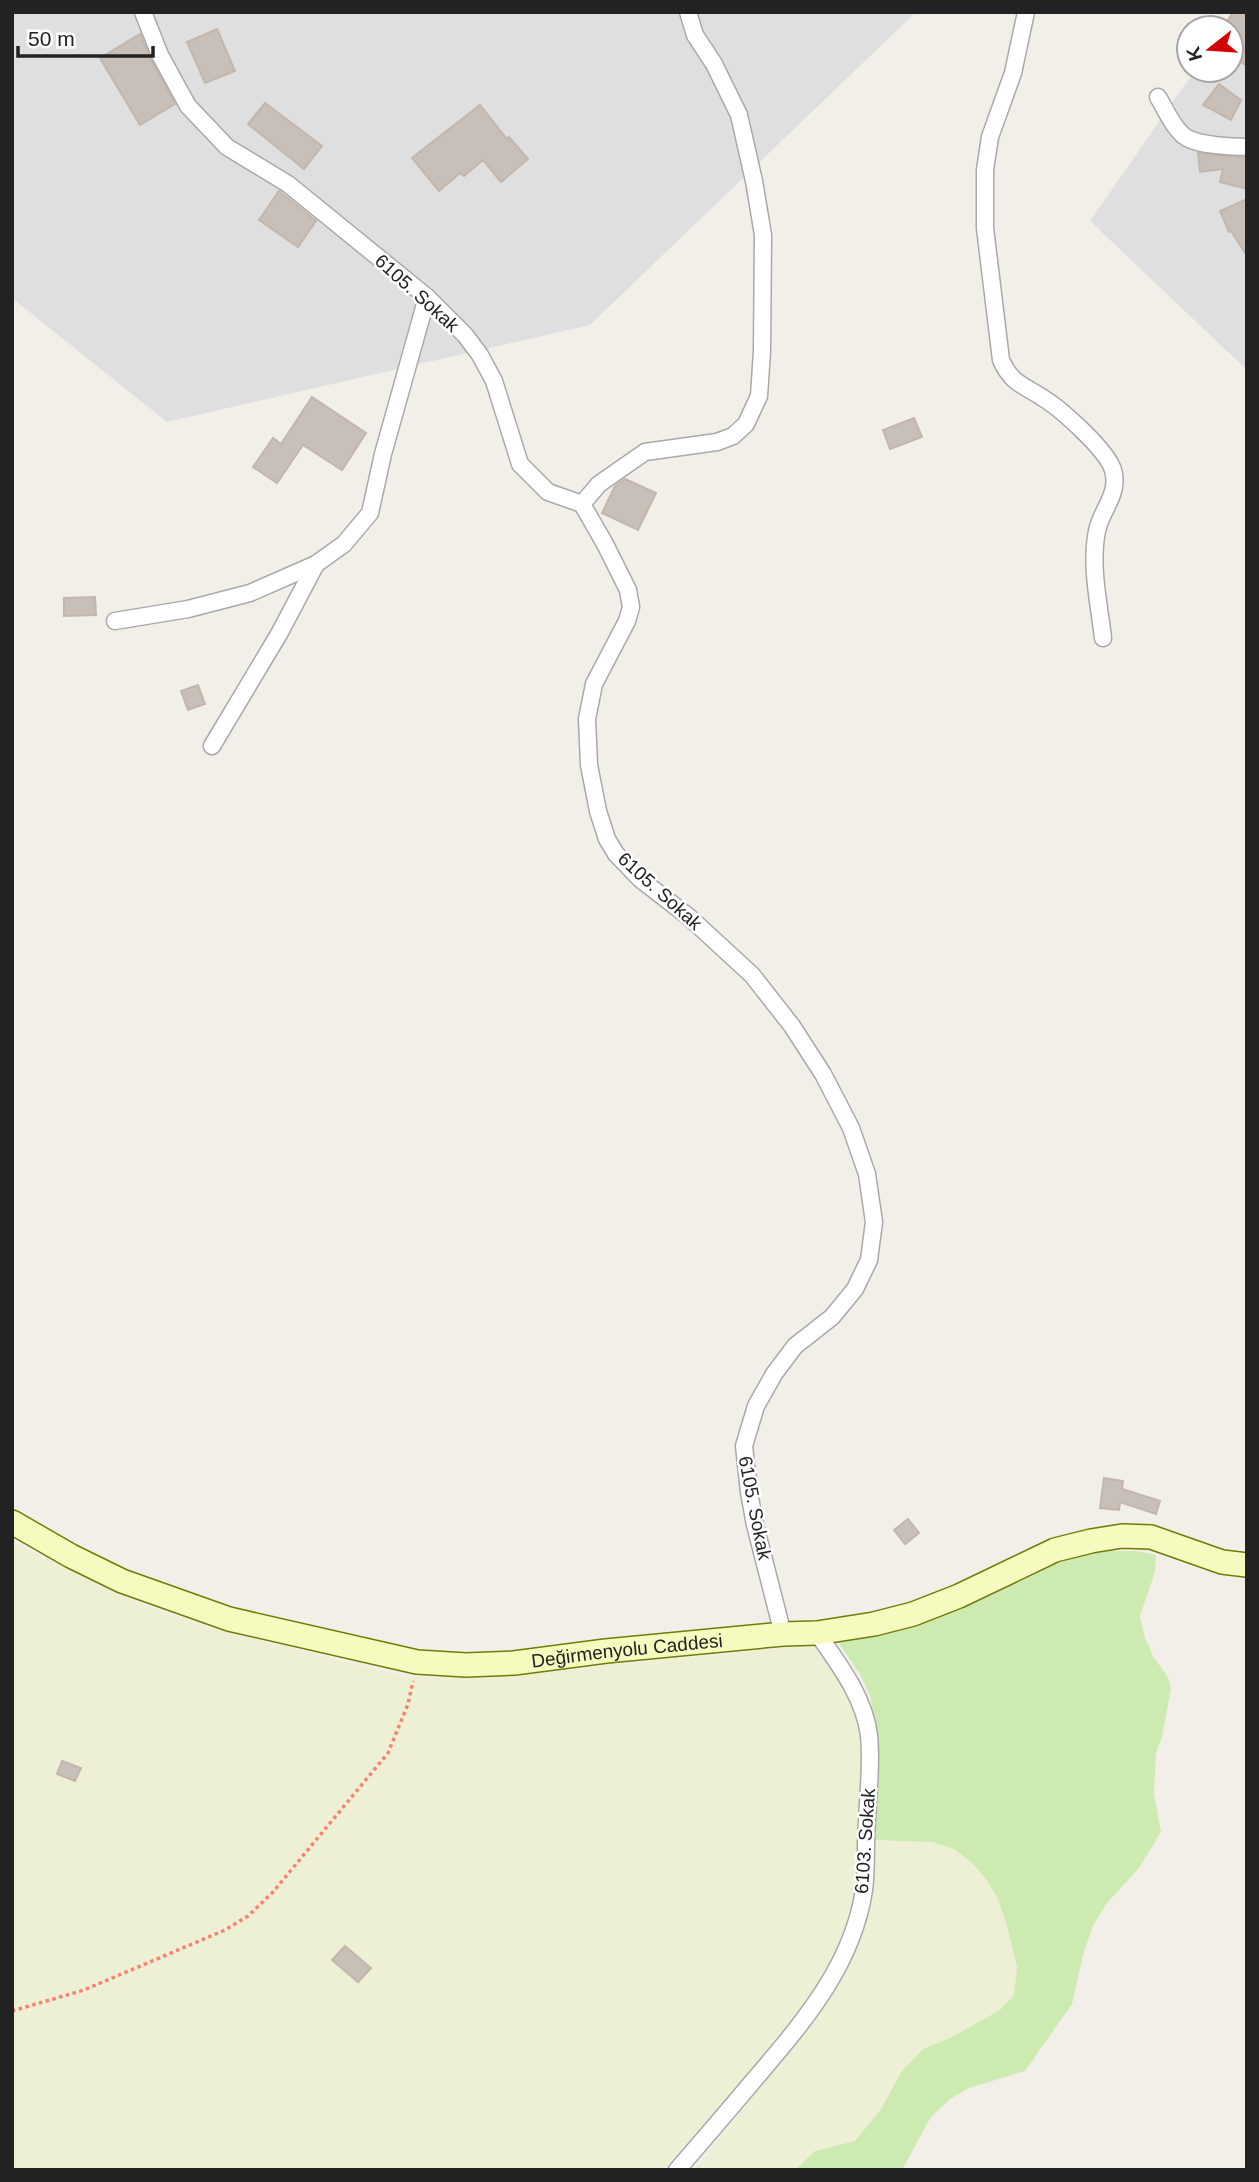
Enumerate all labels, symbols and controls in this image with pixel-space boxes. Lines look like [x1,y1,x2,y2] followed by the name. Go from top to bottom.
[18,14,152,58] scale bar
[1175,14,1245,84] north arrow
[28,27,75,50] text: 50 m
[1182,44,1206,63] text: K
[371,250,464,336] street label: 6105. Sokak
[614,848,707,934] street label: 6105. Sokak
[735,1454,775,1562] street label: 6105. Sokak
[530,1629,723,1671] street label: Değirmenyolu Caddesi
[851,1787,879,1894] street label: 6103. Sokak

